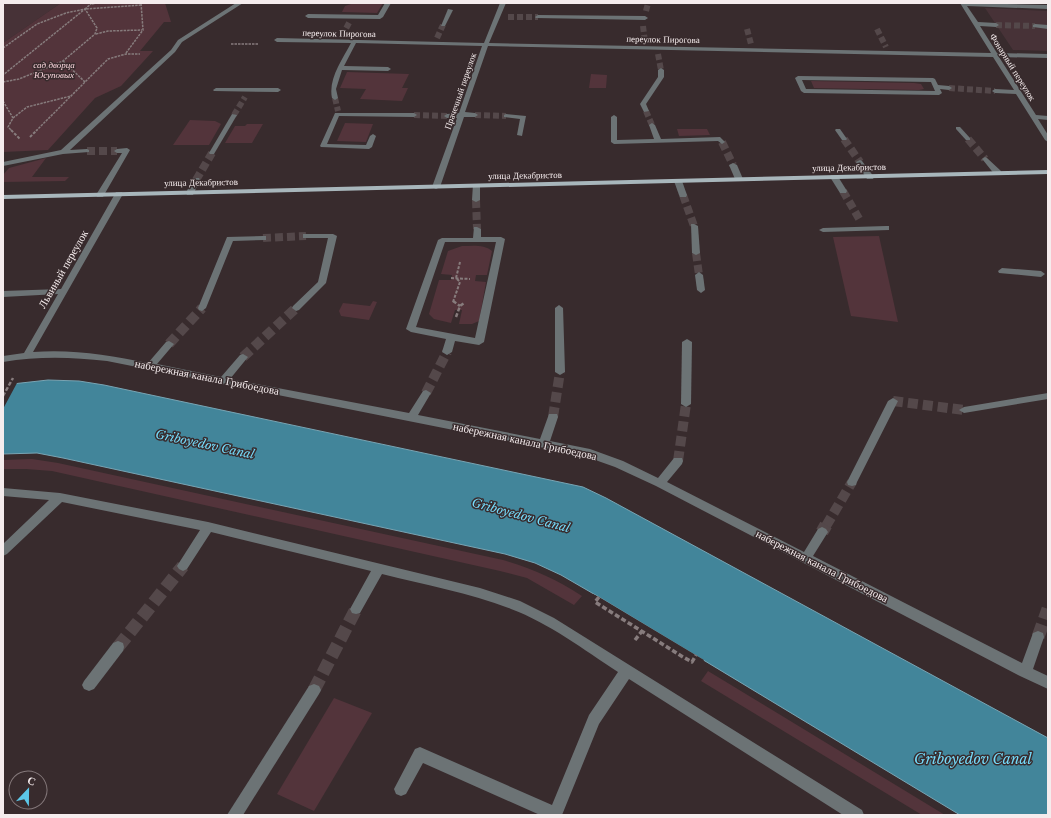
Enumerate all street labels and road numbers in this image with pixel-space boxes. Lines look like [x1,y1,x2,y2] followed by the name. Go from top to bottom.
[302,27,376,39] street label: переулок Пирогова
[988,31,1039,103] street label: Фонарный переулок
[626,33,700,45] street label: переулок Пирогова
[442,51,478,131] street label: Прачечный переулок
[812,161,886,173] street label: улица Декабристов
[488,169,562,181] street label: улица Декабристов
[164,176,238,188] street label: улица Декабристов
[35,227,91,311] street label: Львиный переулок
[134,356,280,398] street label: набережная канала Грибоедова
[452,419,598,463] street label: набережная канала Грибоедова
[754,526,891,606] street label: набережная канала Грибоедова

